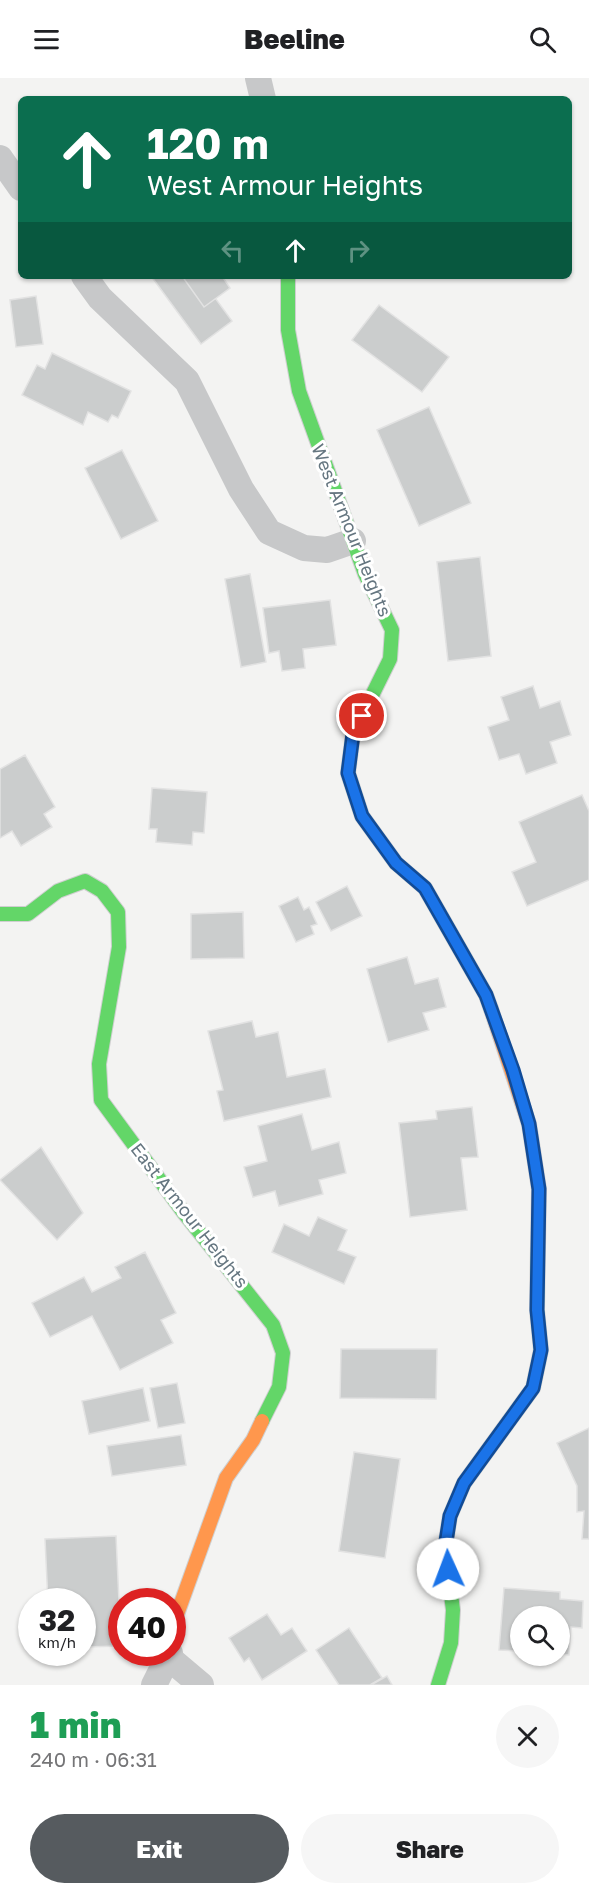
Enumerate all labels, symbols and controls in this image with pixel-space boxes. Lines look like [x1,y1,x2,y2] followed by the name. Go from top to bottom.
[30,23,63,56] icon: menu
[244,23,345,55] text: Beeline
[526,23,559,56] icon: search
[147,118,269,168] text: 120 m
[48,120,126,198] icon: ahead
[147,169,423,201] text: West Armour Heights
[216,234,249,267] icon: left
[279,234,312,267] icon: ahead
[342,234,375,267] icon: right
[307,441,397,619] street label: West Armour Heights
[336,690,387,741] pin
[345,699,378,732] icon: arrive
[127,1138,253,1292] street label: East Armour Heights
[416,1537,480,1601] position arrow
[108,1588,186,1666] speed limit sign: 40
[39,1602,75,1638] text: 32
[510,1606,570,1666] map controls
[510,1606,570,1666] button: search
[38,1633,76,1651] text: km/h
[30,1703,121,1746] text: 1 min
[496,1705,559,1768] button: close
[30,1747,157,1771] text: 240 m · 06:31
[30,1814,289,1883] button: Exit
[301,1814,559,1883] button: Share

